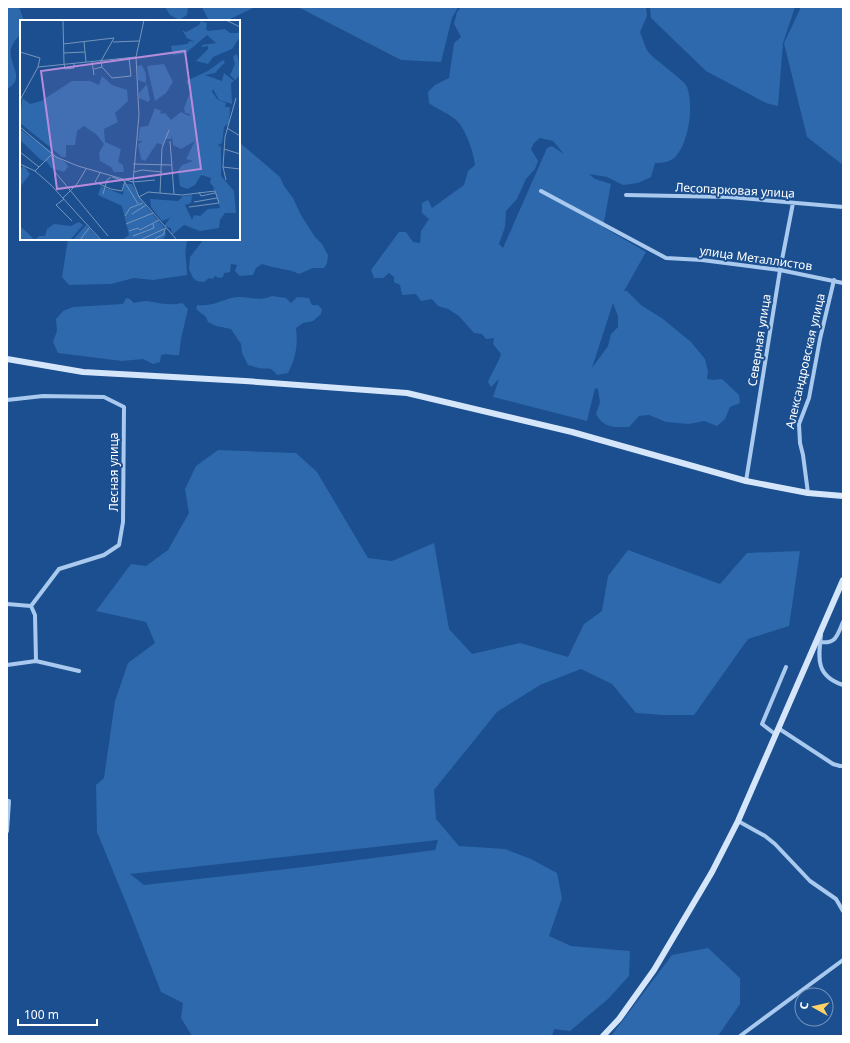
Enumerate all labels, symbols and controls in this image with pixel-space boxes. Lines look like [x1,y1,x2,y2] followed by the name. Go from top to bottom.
[20,20,240,240] inset map
[675,178,795,202] street label: Лесопарковая улица
[699,242,814,274] street label: улица Металлистов
[781,292,829,430] street label: Александровская улица
[743,293,775,387] street label: Северная улица
[105,432,122,512] street label: Лесная улица
[794,987,834,1027] north arrow
[18,1001,97,1027] scale bar
[796,1001,812,1010] text: С
[24,1006,59,1023] text: 100 m

